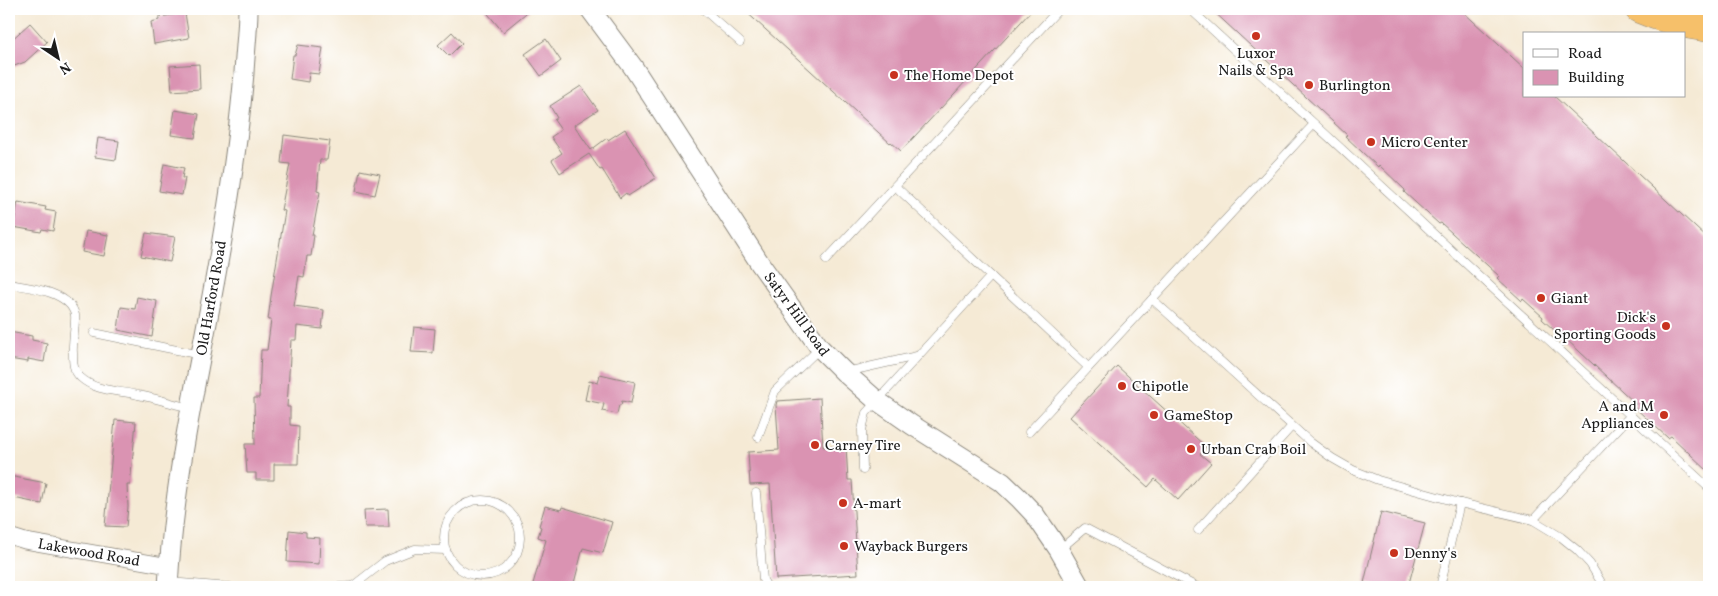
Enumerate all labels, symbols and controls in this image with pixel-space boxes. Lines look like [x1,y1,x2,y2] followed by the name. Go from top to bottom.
[1250,30,1262,42] marker: Luxor Nails & Spa
[32,32,82,82] north arrow
[1523,32,1686,98] legend
[1218,44,1294,82] place label: Luxor Nails & Spa
[1568,44,1602,65] text: Road
[55,57,74,78] text: N
[904,66,1014,87] place label: The Home Depot
[1568,68,1625,89] text: Building
[888,69,900,81] marker: The Home Depot
[1319,76,1391,97] place label: Burlington
[1303,79,1315,91] marker: Burlington
[1381,133,1468,154] place label: Micro Center
[1365,136,1377,148] marker: Micro Center
[192,239,233,358] street label: Old Harford Road
[758,268,834,361] street label: Satyr Hill Road
[1551,289,1588,310] place label: Giant
[1535,292,1547,304] marker: Giant
[1554,308,1656,346] place label: Dick's Sporting Goods
[1660,320,1672,332] marker: Dick's Sporting Goods
[1132,377,1189,398] place label: Chipotle
[1116,380,1128,392] marker: Chipotle
[1581,397,1654,435] place label: A and M Appliances
[1164,406,1233,427] place label: GameStop
[1148,409,1160,421] marker: GameStop
[1658,409,1670,421] marker: A and M Appliances
[825,436,901,457] place label: Carney Tire
[809,439,821,451] marker: Carney Tire
[1201,440,1306,461] place label: Urban Crab Boil
[1185,443,1197,455] marker: Urban Crab Boil
[853,494,901,515] place label: A-mart
[837,497,849,509] marker: A-mart
[36,534,142,573] street label: Lakewood Road
[854,537,968,558] place label: Wayback Burgers
[838,540,850,552] marker: Wayback Burgers
[1404,544,1457,565] place label: Denny's
[1388,547,1400,559] marker: Denny's

